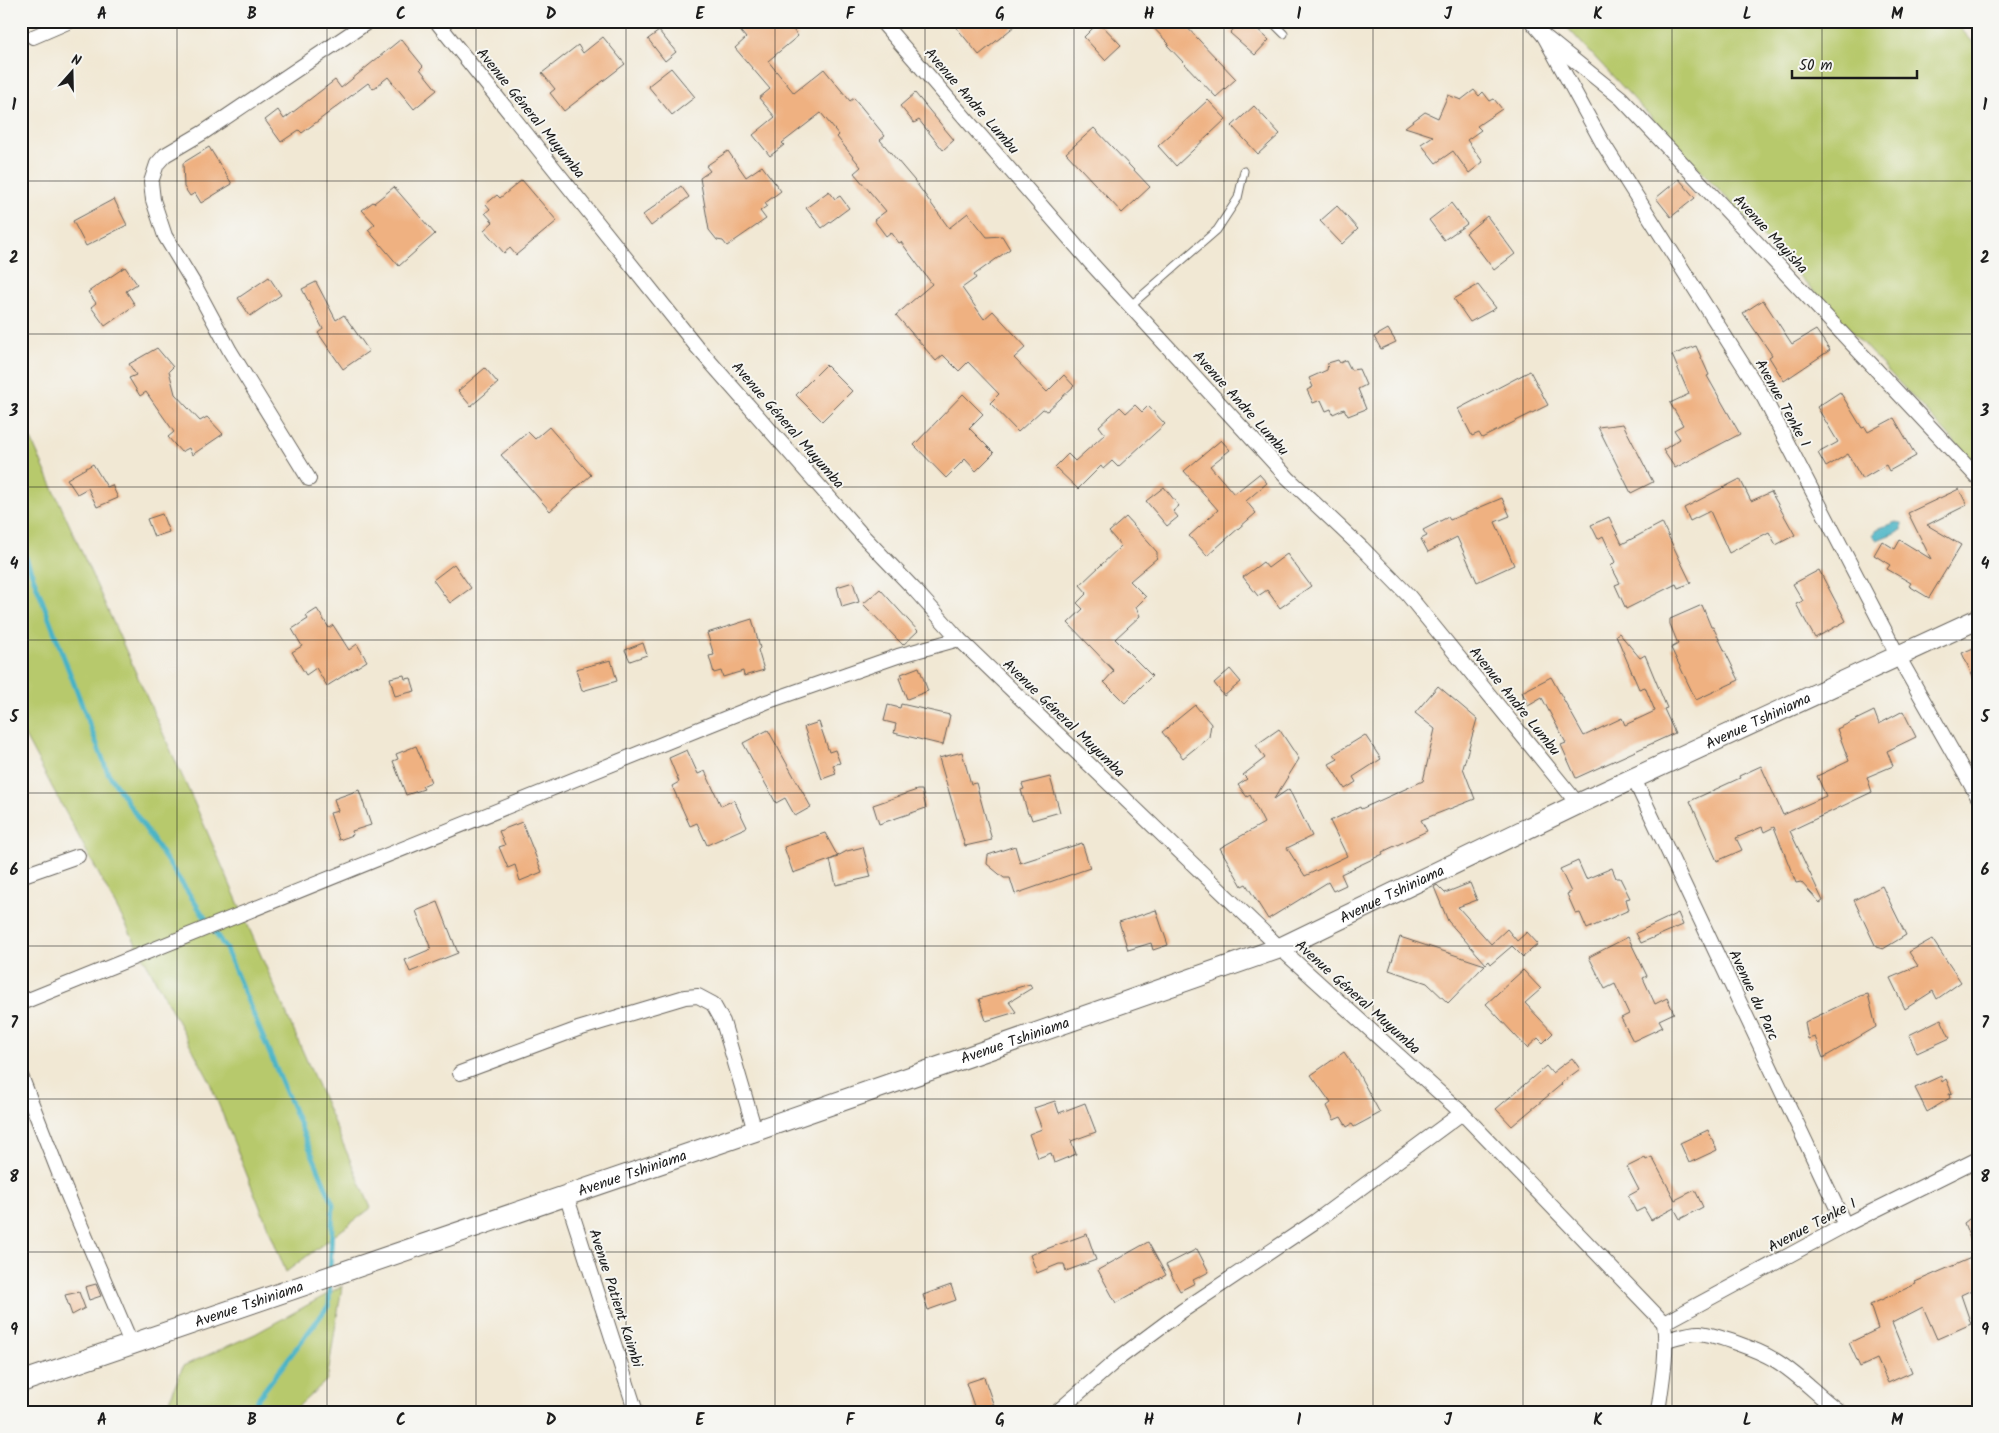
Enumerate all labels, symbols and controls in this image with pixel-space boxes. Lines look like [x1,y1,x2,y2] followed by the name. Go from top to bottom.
[97,2,107,27] text: A
[247,2,257,27] text: B
[396,2,406,27] text: C
[546,2,557,27] text: D
[696,2,706,27] text: E
[846,2,856,27] text: F
[995,2,1005,27] text: G
[1144,2,1154,27] text: H
[1297,2,1302,27] text: I
[1444,2,1453,27] text: J
[1593,2,1603,27] text: K
[1743,2,1751,27] text: L
[1891,2,1904,27] text: M
[470,43,591,184] street label: Avenue Géneral Muyumba
[918,43,1025,160] street label: Avenue Andre Lumbu
[48,48,98,98] north arrow
[1792,48,1916,80] scale bar
[68,49,84,73] text: N
[1799,54,1833,78] text: 50 m
[12,93,17,118] text: 1
[1983,93,1988,118] text: 1
[1727,190,1814,280] street label: Avenue Mayisha
[9,246,19,271] text: 2
[1980,246,1990,271] text: 2
[1186,345,1294,462] street label: Avenue Andre Lumbu
[1748,355,1816,452] street label: Avenue Tenke I
[725,356,850,495] street label: Avenue Géneral Muyumba
[9,399,19,424] text: 3
[1980,399,1990,424] text: 3
[10,552,19,577] text: 4
[1981,552,1990,577] text: 4
[1462,642,1566,762] street label: Avenue Andre Lumbu
[997,654,1130,784] street label: Avenue Géneral Muyumba
[1702,687,1815,756] street label: Avenue Tshiniama
[9,705,20,730] text: 5
[1980,705,1991,730] text: 5
[10,858,19,883] text: 6
[1981,858,1990,883] text: 6
[1336,859,1449,930] street label: Avenue Tshiniama
[1289,934,1426,1061] street label: Avenue Géneral Muyumba
[1722,946,1785,1045] street label: Avenue du Parc
[10,1011,18,1036] text: 7
[958,1011,1073,1071] street label: Avenue Tshiniama
[1981,1011,1989,1036] text: 7
[575,1144,690,1204] street label: Avenue Tshiniama
[9,1165,19,1190] text: 8
[1980,1165,1990,1190] text: 8
[1764,1192,1861,1259] street label: Avenue Tenke I
[581,1226,649,1372] street label: Avenue Patient Kaimbi
[192,1275,307,1335] street label: Avenue Tshiniama
[10,1318,18,1343] text: 9
[1981,1318,1989,1343] text: 9
[97,1408,107,1433] text: A
[247,1408,257,1433] text: B
[396,1408,406,1433] text: C
[546,1408,557,1433] text: D
[696,1408,706,1433] text: E
[846,1408,856,1433] text: F
[995,1408,1005,1433] text: G
[1144,1408,1154,1433] text: H
[1297,1408,1302,1433] text: I
[1444,1408,1453,1433] text: J
[1593,1408,1603,1433] text: K
[1743,1408,1751,1433] text: L
[1891,1408,1904,1433] text: M

